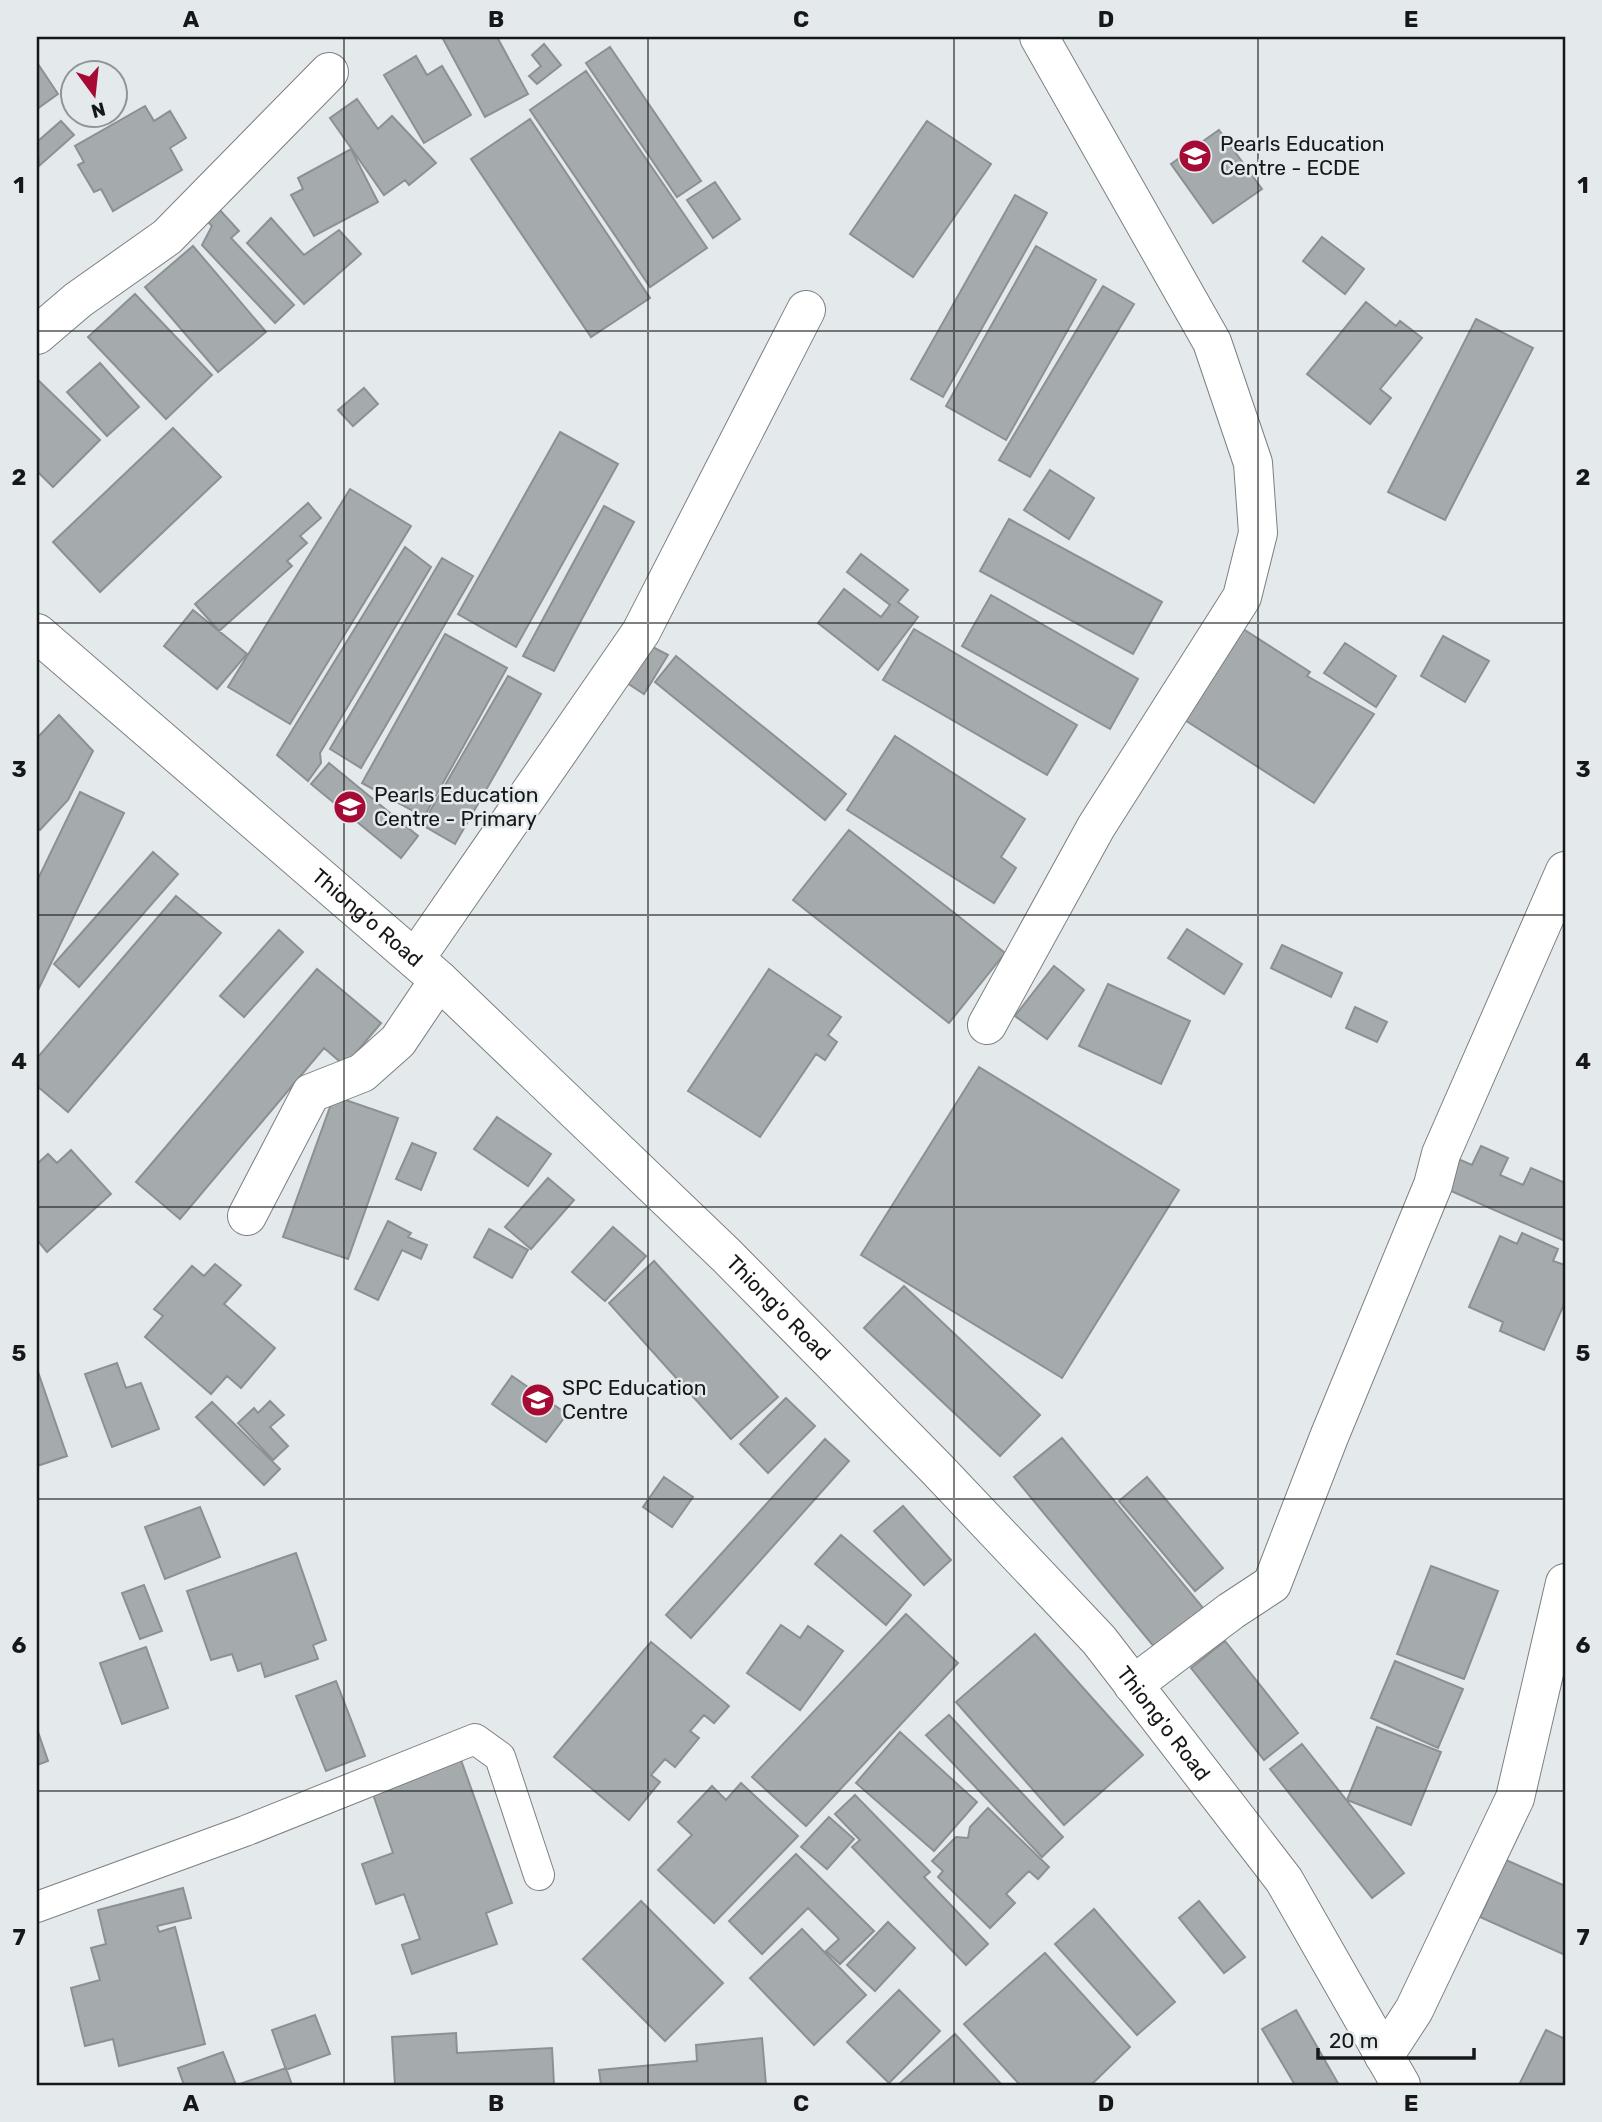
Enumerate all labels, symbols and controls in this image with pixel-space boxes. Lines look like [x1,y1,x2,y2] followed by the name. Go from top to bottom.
[183,5,200,33] text: A
[488,5,504,33] text: B
[793,5,809,33] text: C
[1098,5,1114,33] text: D
[1404,5,1418,33] text: E
[60,60,130,130] north arrow
[89,97,108,123] text: N
[1220,131,1385,180] place label: Pearls Education Centre - ECDE
[1176,137,1214,175] school or university icon: Pearls Education Centre - ECDE
[13,171,25,199] text: 1
[1577,171,1589,199] text: 1
[12,463,26,491] text: 2
[1576,463,1590,491] text: 2
[11,755,27,783] text: 3
[1575,755,1591,783] text: 3
[374,782,539,831] place label: Pearls Education Centre - Primary
[331,788,369,826] school or university icon: Pearls Education Centre - Primary
[307,863,428,972] street label: Thiong'o Road
[11,1047,27,1075] text: 4
[1575,1047,1591,1075] text: 4
[721,1250,836,1366] street label: Thiong'o Road
[12,1339,27,1367] text: 5
[1576,1339,1591,1367] text: 5
[562,1375,707,1424] place label: SPC Education Centre
[519,1381,557,1419] school or university icon: SPC Education Centre
[12,1631,27,1659] text: 6
[1576,1631,1591,1659] text: 6
[1112,1661,1216,1785] street label: Thiong'o Road
[12,1923,26,1951] text: 7
[1576,1923,1590,1951] text: 7
[1318,2017,1474,2061] scale bar
[1329,2028,1378,2053] text: 20 m
[183,2089,200,2117] text: A
[488,2089,504,2117] text: B
[793,2089,809,2117] text: C
[1098,2089,1114,2117] text: D
[1404,2089,1418,2117] text: E

